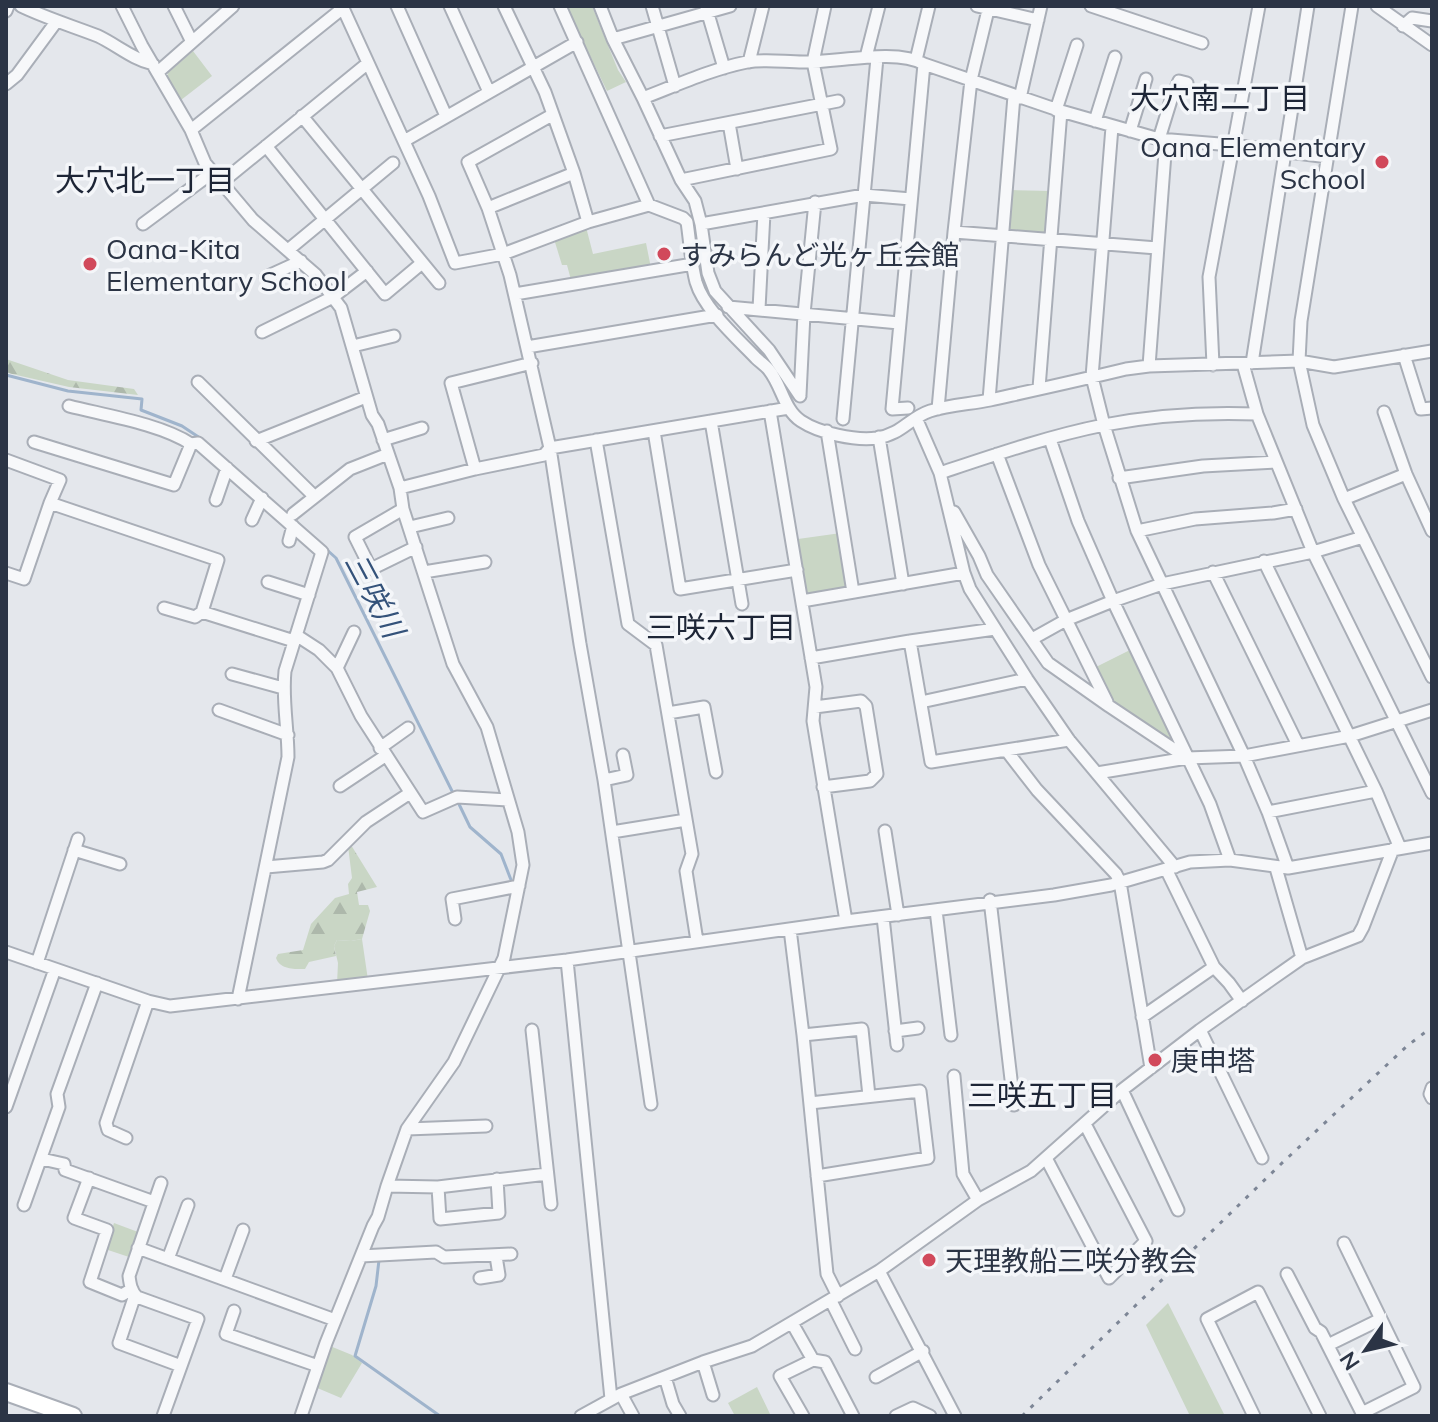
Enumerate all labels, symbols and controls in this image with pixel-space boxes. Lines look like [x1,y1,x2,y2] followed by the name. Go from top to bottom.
[1130,79,1310,117] district label: 大穴南二丁目
[1140,129,1366,196] place label: Oana Elementary School
[1373,153,1391,171] marker: Oana Elementary School
[55,161,235,199] district label: 大穴北一丁目
[106,231,347,298] place label: Oana-Kita Elementary School
[680,237,959,272] place label: すみらんど光ヶ丘会館
[655,245,673,263] marker: すみらんど光ヶ丘会館
[81,255,99,273] marker: Oana-Kita Elementary School
[337,546,414,646] water label: 三咲川
[646,608,796,646] district label: 三咲六丁目
[1171,1043,1255,1078] place label: 庚申塔
[1146,1051,1164,1069] marker: 庚申塔
[967,1076,1117,1114] district label: 三咲五丁目
[945,1243,1197,1278] place label: 天理教船三咲分教会
[920,1251,938,1269] marker: 天理教船三咲分教会
[1326,1310,1406,1390] north arrow
[1333,1346,1366,1376] text: N

